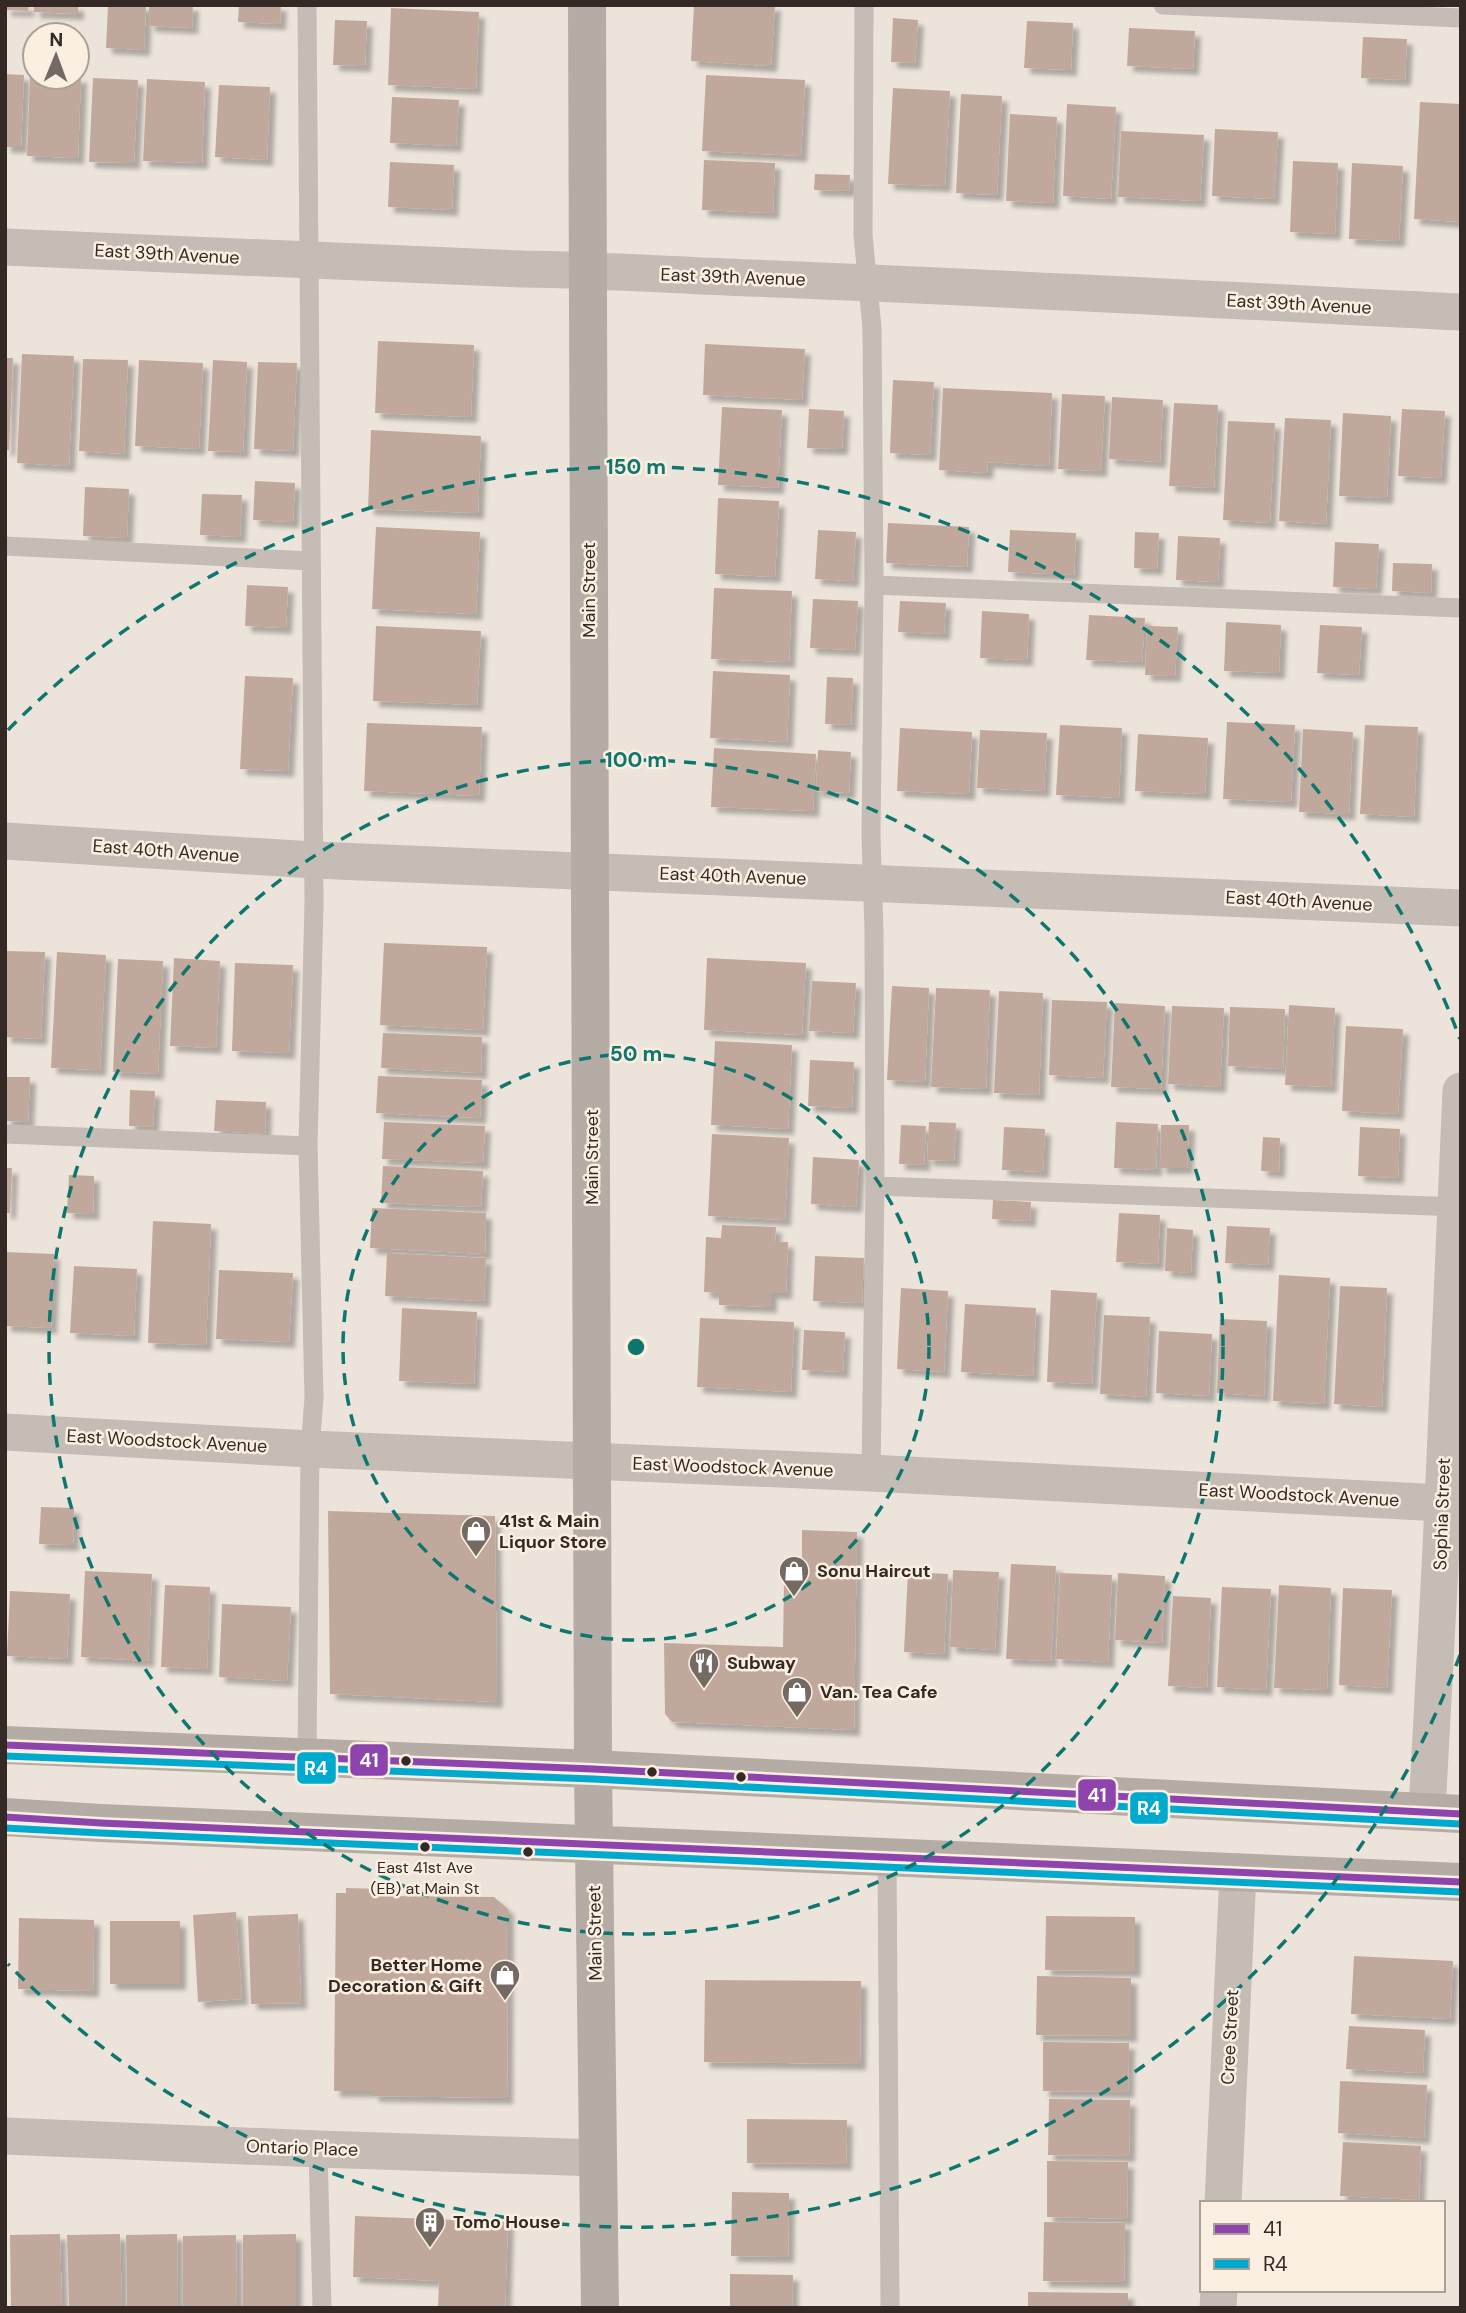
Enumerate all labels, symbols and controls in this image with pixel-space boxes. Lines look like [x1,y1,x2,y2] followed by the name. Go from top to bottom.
[21,21,91,91] north arrow
[49,27,63,52] text: N
[94,238,240,270] street label: East 39th Avenue
[660,262,806,292] street label: East 39th Avenue
[1226,288,1372,320] street label: East 39th Avenue
[606,453,666,481] text: 150 m
[577,542,601,638] street label: Main Street
[605,746,667,774] text: 100 m
[92,834,240,868] street label: East 40th Avenue
[659,861,807,891] street label: East 40th Avenue
[1225,885,1373,917] street label: East 40th Avenue
[610,1040,662,1068] text: 50 m
[580,1109,604,1205] street label: Main Street
[624,1335,648,1359] centre of rings
[66,1424,268,1458] street label: East Woodstock Avenue
[632,1451,834,1483] street label: East Woodstock Avenue
[1428,1457,1456,1571] street label: Sophia Street
[1198,1478,1400,1512] street label: East Woodstock Avenue
[499,1509,607,1554] place label: 41st & Main Liquor Store
[459,1514,493,1558] shop icon: 41st & Main Liquor Store
[777,1554,811,1598] shop icon: Sonu Haircut
[817,1559,931,1583] place label: Sonu Haircut
[687,1646,721,1690] restaurant icon: Subway
[727,1651,796,1675] place label: Subway
[780,1675,814,1719] shop icon: Van. Tea Cafe
[820,1680,938,1704] place label: Van. Tea Cafe
[349,1743,389,1777] line badge: 41
[359,1748,379,1773] text: 41
[296,1751,337,1785] line badge: R4
[399,1754,413,1768] unlabelled marker
[304,1756,328,1781] text: R4
[645,1765,659,1779] unlabelled marker
[734,1770,748,1784] unlabelled marker
[1077,1778,1117,1812] line badge: 41
[1087,1783,1107,1808] text: 41
[1129,1791,1169,1825] line badge: R4
[1137,1796,1161,1821] text: R4
[418,1840,432,1854] marker: East 41st Ave (EB) at Main St
[521,1845,535,1859] unlabelled marker
[371,1857,479,1899] place label: East 41st Ave (EB) at Main St
[582,1885,608,1981] street label: Main Street
[328,1953,482,1998] place label: Better Home Decoration & Gift
[488,1958,522,2002] shop icon: Better Home Decoration & Gift
[1216,1989,1244,2085] street label: Cree Street
[245,2134,359,2162] street label: Ontario Place
[1200,2201,1445,2292] legend
[413,2205,447,2249] building icon: Tomo House
[453,2210,561,2234] place label: Tomo House
[1263,2215,1282,2243] text: 41
[1263,2250,1288,2278] text: R4

